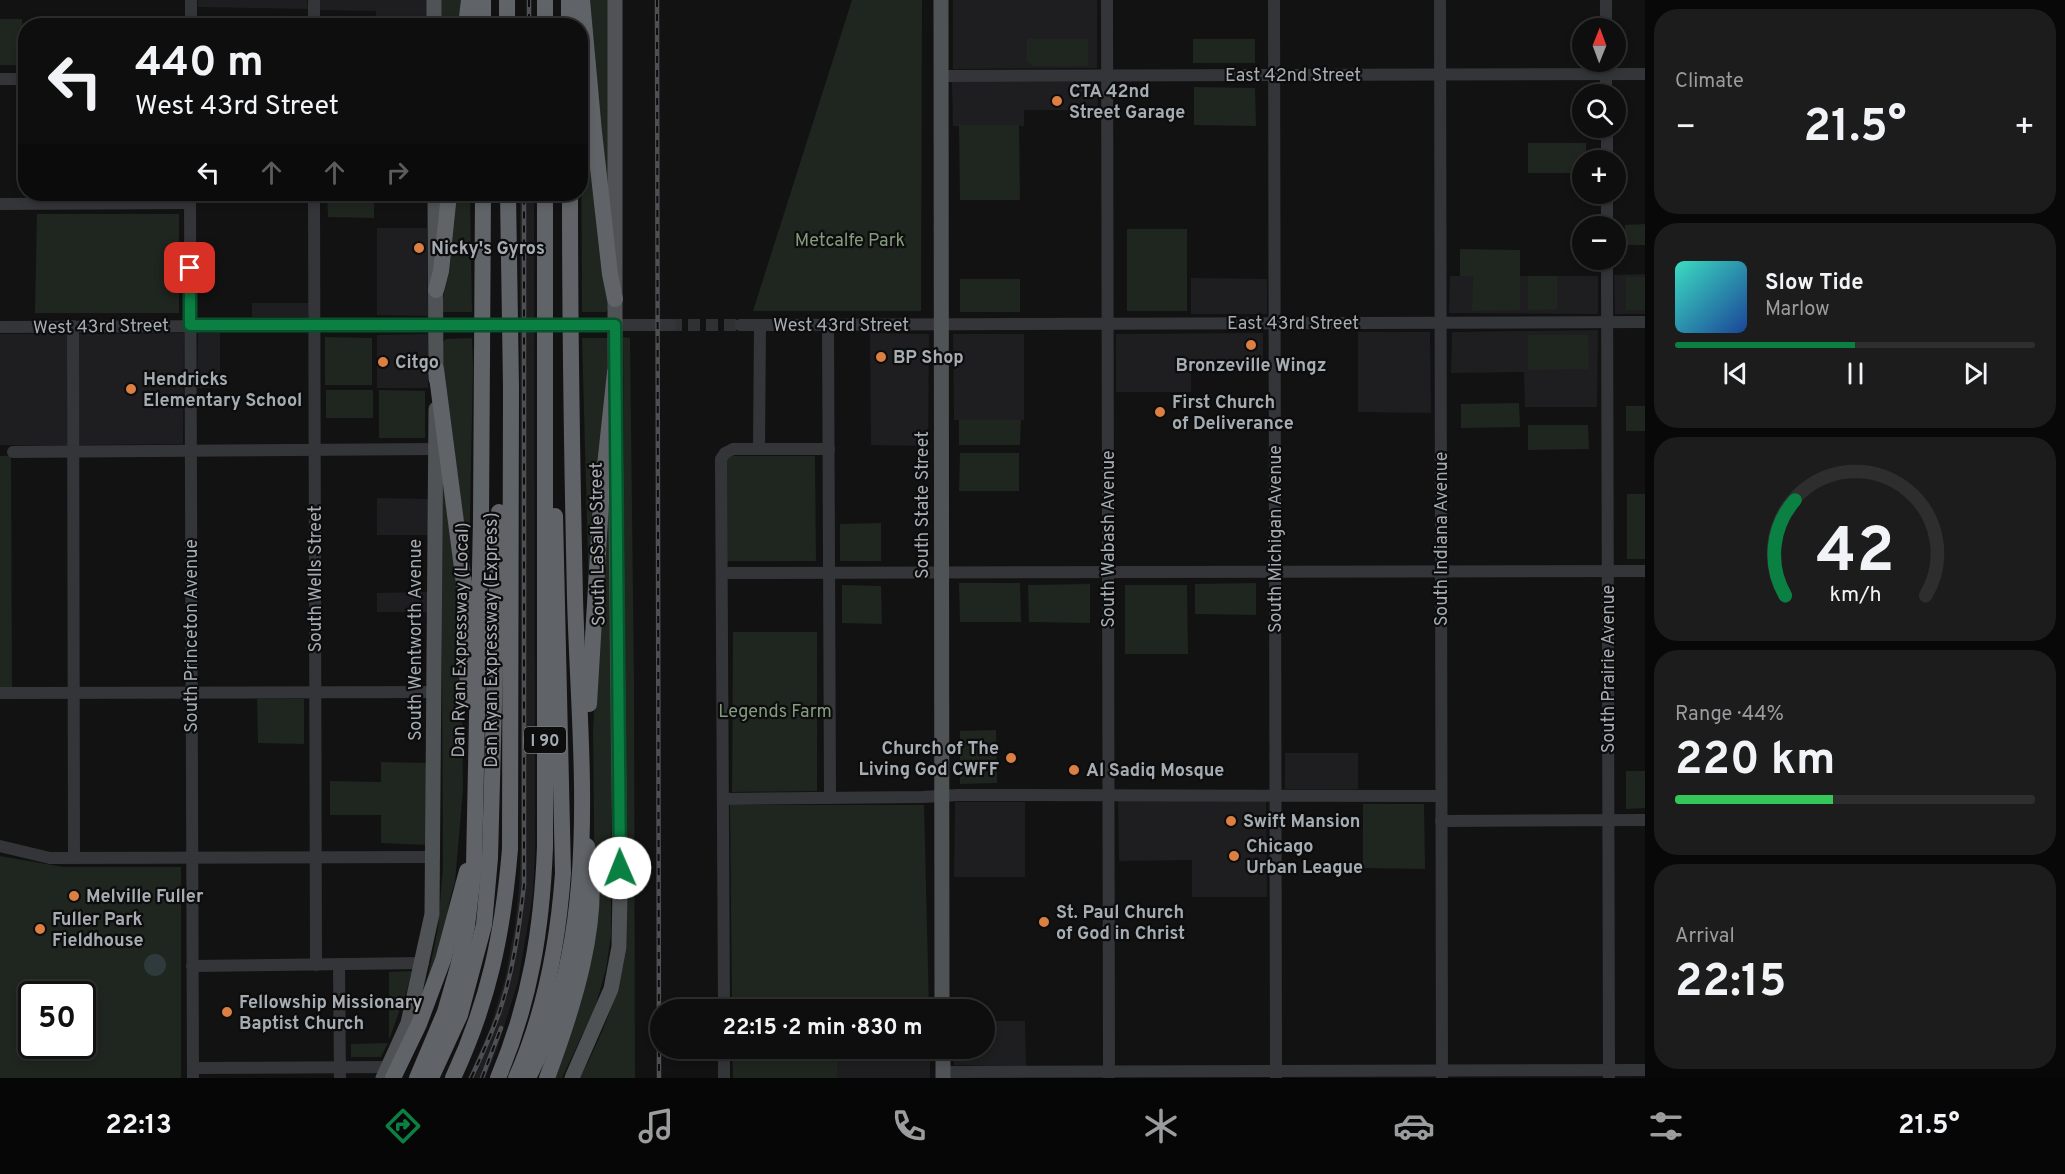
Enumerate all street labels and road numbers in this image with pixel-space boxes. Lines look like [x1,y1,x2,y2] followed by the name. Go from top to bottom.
[1225,65,1361,88] street label: East 42nd Street
[1227,313,1359,336] street label: East 43rd Street
[33,315,169,340] street label: West 43rd Street
[773,315,909,338] street label: West 43rd Street
[912,431,935,579] street label: South State Street
[1265,445,1288,633] street label: South Michigan Avenue
[1098,450,1121,628] street label: South Wabash Avenue
[1431,452,1454,626] street label: South Indiana Avenue
[586,462,611,626] street label: South LaSalle Street
[305,505,328,653] street label: South Wells Street
[481,512,504,768] street label: Dan Ryan Expressway (Express)
[448,522,475,758] street label: Dan Ryan Expressway (Local)
[181,539,204,733] street label: South Princeton Avenue
[405,539,428,741] street label: South Wentworth Avenue
[1598,585,1621,753] street label: South Prairie Avenue
[524,727,566,753] road number: I 90

